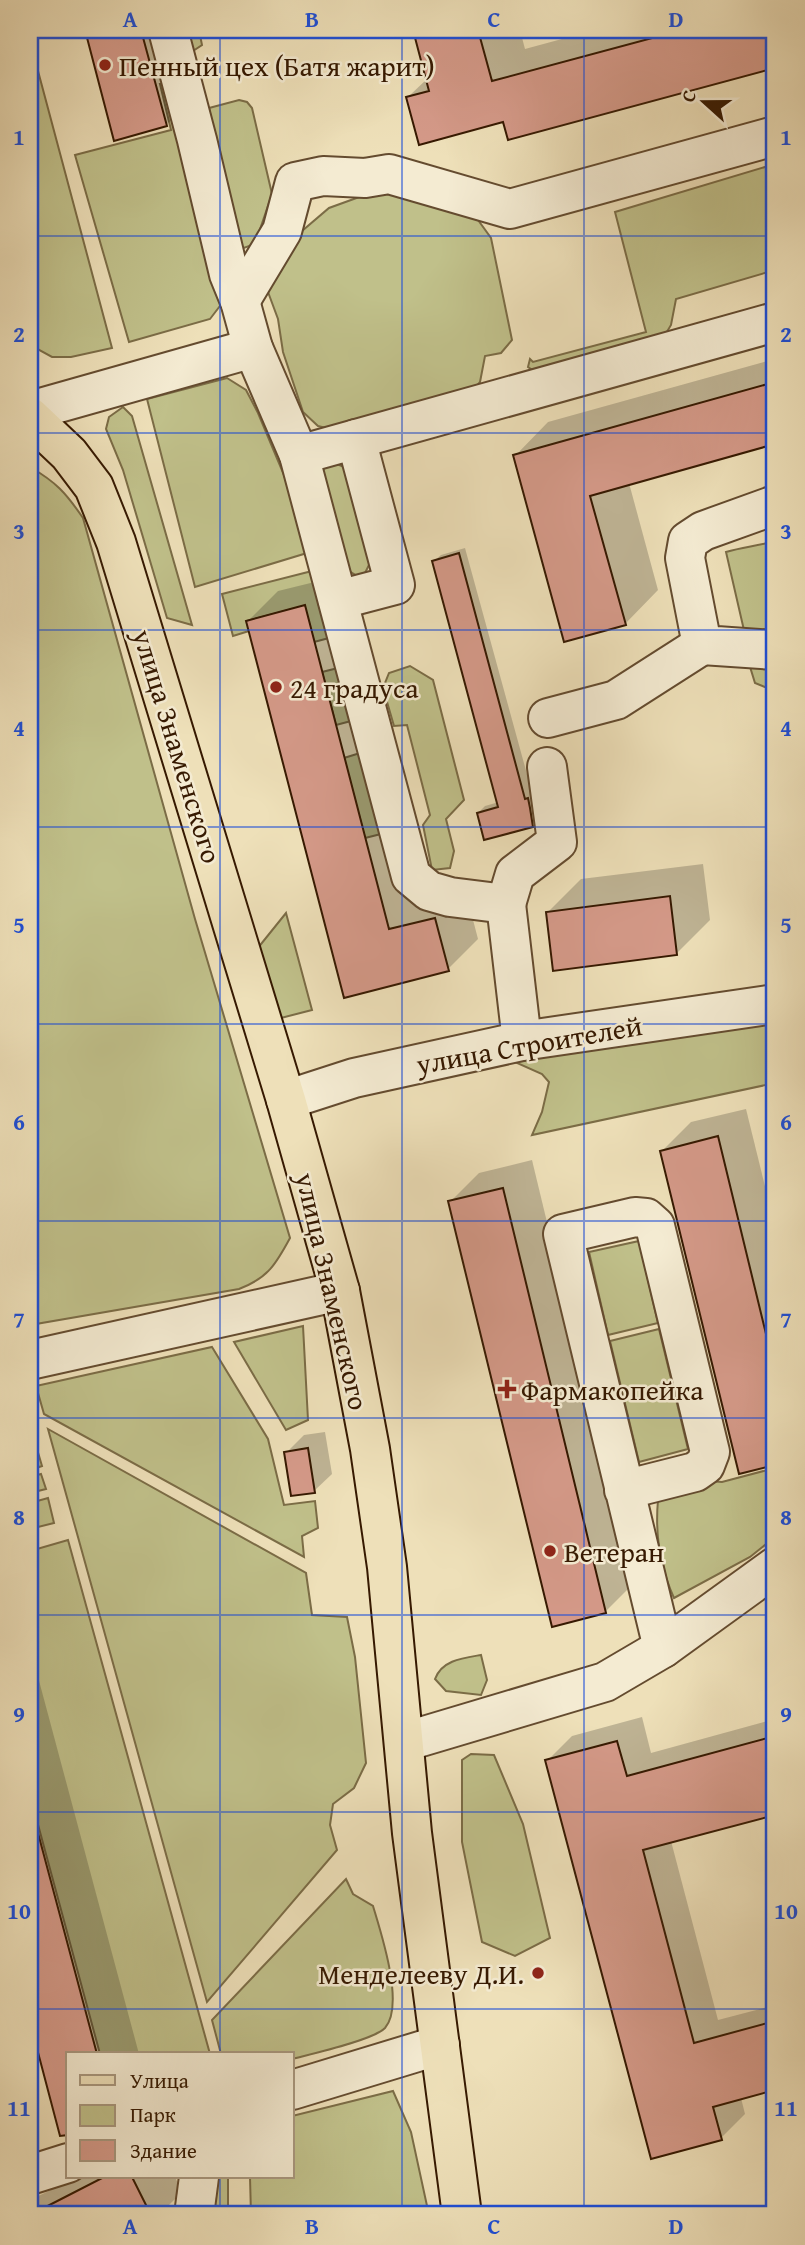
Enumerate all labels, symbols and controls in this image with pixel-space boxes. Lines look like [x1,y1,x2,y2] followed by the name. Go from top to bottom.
[123,2,138,35] text: A
[305,2,319,35] text: B
[487,2,501,35] text: C
[669,2,684,35] text: D
[119,45,435,86] place label: Пенный цех (Батя жарит)
[97,57,113,73] marker: Пенный цех (Батя жарит)
[668,66,738,136] north arrow
[673,86,703,106] text: С
[13,120,25,153] text: 1
[780,120,792,153] text: 1
[13,317,25,350] text: 2
[780,317,792,350] text: 2
[13,514,25,547] text: 3
[780,514,792,547] text: 3
[123,623,233,868] street label: улица Знаменского
[290,667,419,708] place label: 24 градуса
[268,679,284,695] marker: 24 градуса
[13,711,25,744] text: 4
[780,711,792,744] text: 4
[13,908,25,941] text: 5
[780,908,792,941] text: 5
[412,1004,645,1084] street label: улица Строителей
[13,1105,25,1138] text: 6
[780,1105,792,1138] text: 6
[286,1167,380,1414] street label: улица Знаменского
[13,1303,25,1336] text: 7
[780,1303,792,1336] text: 7
[521,1369,704,1410] place label: Фармакопейка
[499,1381,515,1397] marker: Фармакопейка
[13,1500,25,1533] text: 8
[780,1500,792,1533] text: 8
[564,1531,664,1572] place label: Ветеран
[542,1543,558,1559] marker: Ветеран
[13,1697,25,1730] text: 9
[780,1697,792,1730] text: 9
[7,1894,31,1927] text: 10
[774,1894,798,1927] text: 10
[318,1953,524,1994] place label: Менделееву Д.И.
[530,1965,546,1981] marker: Менделееву Д.И.
[66,2052,294,2178] legend
[130,2065,189,2096] text: Улица
[7,2091,31,2124] text: 11
[774,2091,798,2124] text: 11
[130,2099,176,2130] text: Парк
[130,2135,197,2166] text: Здание
[123,2209,138,2242] text: A
[305,2209,319,2242] text: B
[487,2209,501,2242] text: C
[669,2209,684,2242] text: D

